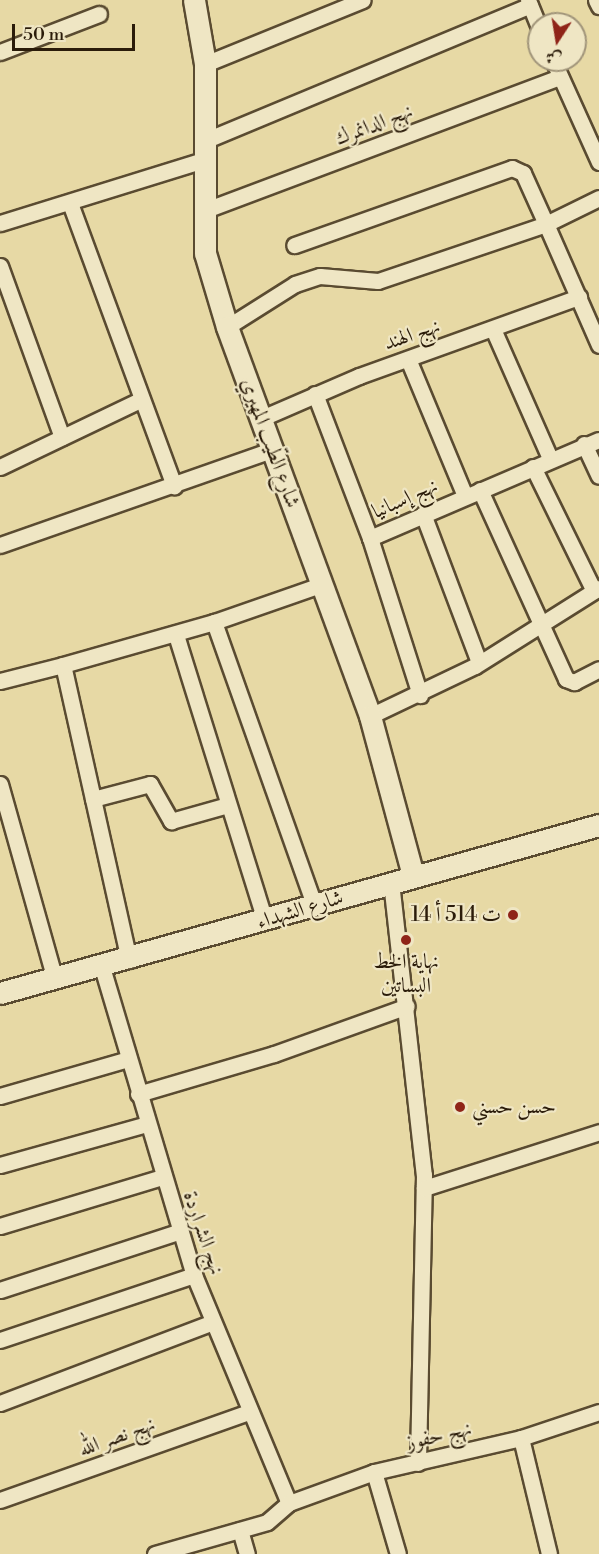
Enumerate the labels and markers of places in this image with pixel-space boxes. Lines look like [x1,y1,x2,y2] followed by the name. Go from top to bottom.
[411,902,501,928] place label: 14 ت 514 أ
[506,908,520,922] marker: 14 ت 514 أ
[399,933,413,947] marker: نهاية الخط البساتين
[373,949,439,999] place label: نهاية الخط البساتين
[472,1094,556,1120] place label: حسن حسني
[453,1100,467,1114] marker: حسن حسني

